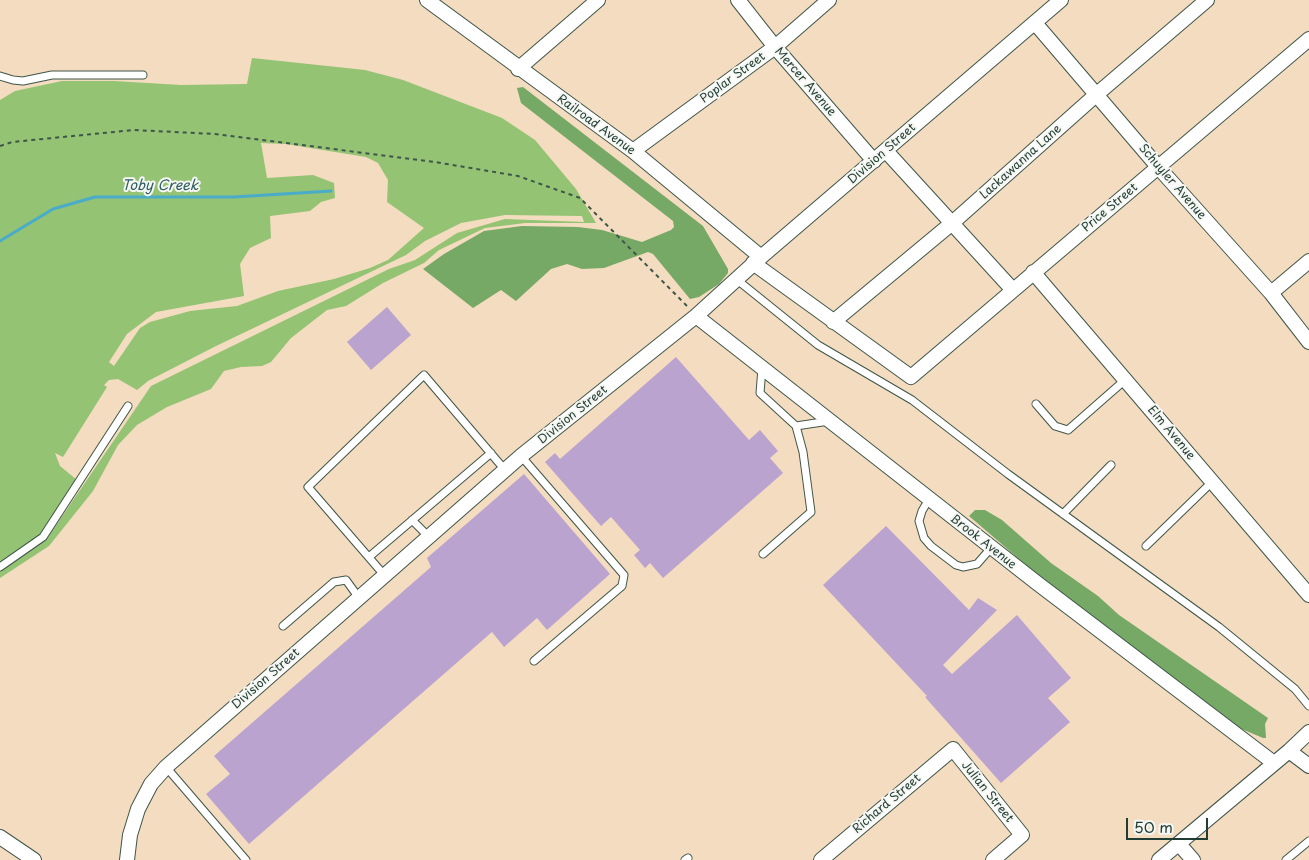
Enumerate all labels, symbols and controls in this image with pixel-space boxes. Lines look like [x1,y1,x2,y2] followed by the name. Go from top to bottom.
[771,45,839,119] street label: Mercer Avenue
[698,50,768,106] street label: Poplar Street
[554,92,638,158] street label: Railroad Avenue
[845,121,919,187] street label: Division Street
[977,122,1065,202] street label: Lackawanna Lane
[1135,141,1209,223] street label: Schuyler Avenue
[122,178,198,194] water label: Toby Creek
[1079,181,1141,235] street label: Price Street
[535,383,611,447] street label: Division Street
[1144,403,1198,463] street label: Elm Avenue
[947,512,1019,572] street label: Brook Avenue
[229,646,303,712] street label: Division Street
[958,758,1016,826] street label: Julian Street
[850,771,924,837] street label: Richard Street
[1129,808,1212,840] scale bar
[1134,815,1173,838] text: 50 m

